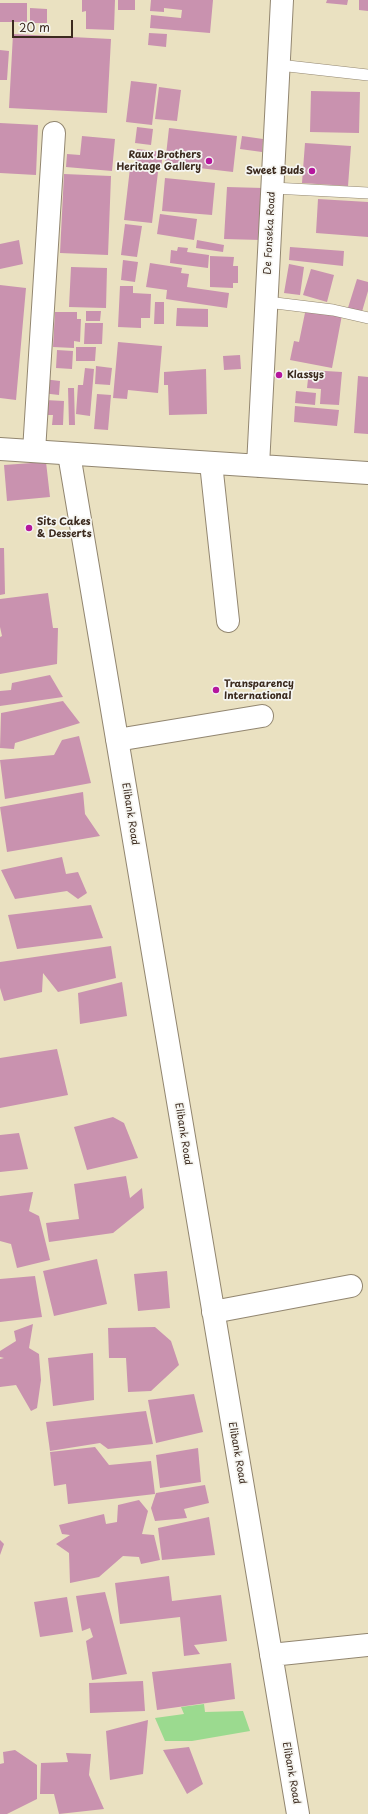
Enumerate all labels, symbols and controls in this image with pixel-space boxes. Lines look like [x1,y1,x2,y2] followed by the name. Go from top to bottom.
[14,12,75,38] scale bar
[19,18,50,36] text: 20 m
[117,149,201,172] place label: Raux Brothers Heritage Gallery
[204,156,214,166] marker: Raux Brothers Heritage Gallery
[246,165,304,177] place label: Sweet Buds
[307,166,317,176] marker: Sweet Buds
[262,191,278,275] street label: De Fonseka Road
[287,369,324,381] place label: Klassys
[274,370,284,380] marker: Klassys
[37,516,92,540] place label: Sits Cakes & Desserts
[24,523,34,533] marker: Sits Cakes & Desserts
[224,678,294,702] place label: Transparency International
[211,685,221,695] marker: Transparency International
[119,782,141,846] street label: Elibank Road
[172,1102,194,1166] street label: Elibank Road
[226,1421,248,1485] street label: Elibank Road
[280,1741,302,1805] street label: Elibank Road

